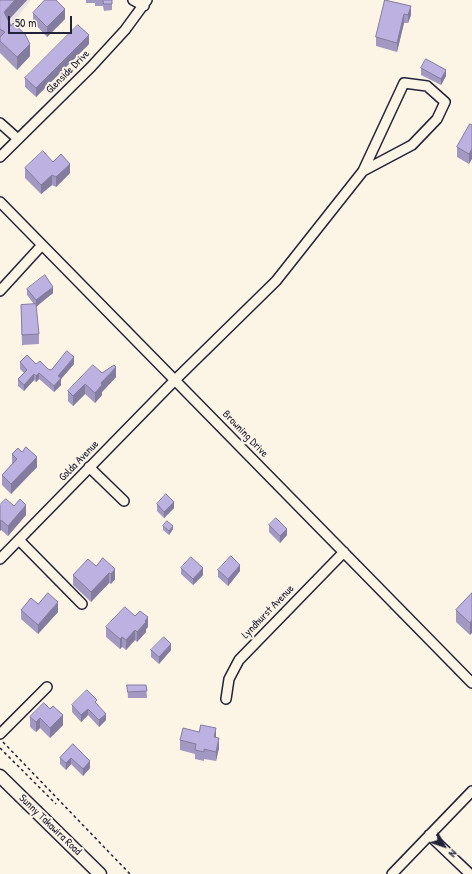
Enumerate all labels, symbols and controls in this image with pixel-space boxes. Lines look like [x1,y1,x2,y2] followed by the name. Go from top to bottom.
[10,8,74,34] scale bar
[15,14,36,31] text: 50 m
[43,47,93,97] street label: Glenside Drive
[219,408,271,460] street label: Browning Drive
[56,438,102,484] street label: Golda Avenue
[239,582,297,642] street label: Lyndhurst Avenue
[16,792,84,858] street label: Sunny Takawira Road
[424,826,464,866] north arrow
[446,847,460,860] text: N

